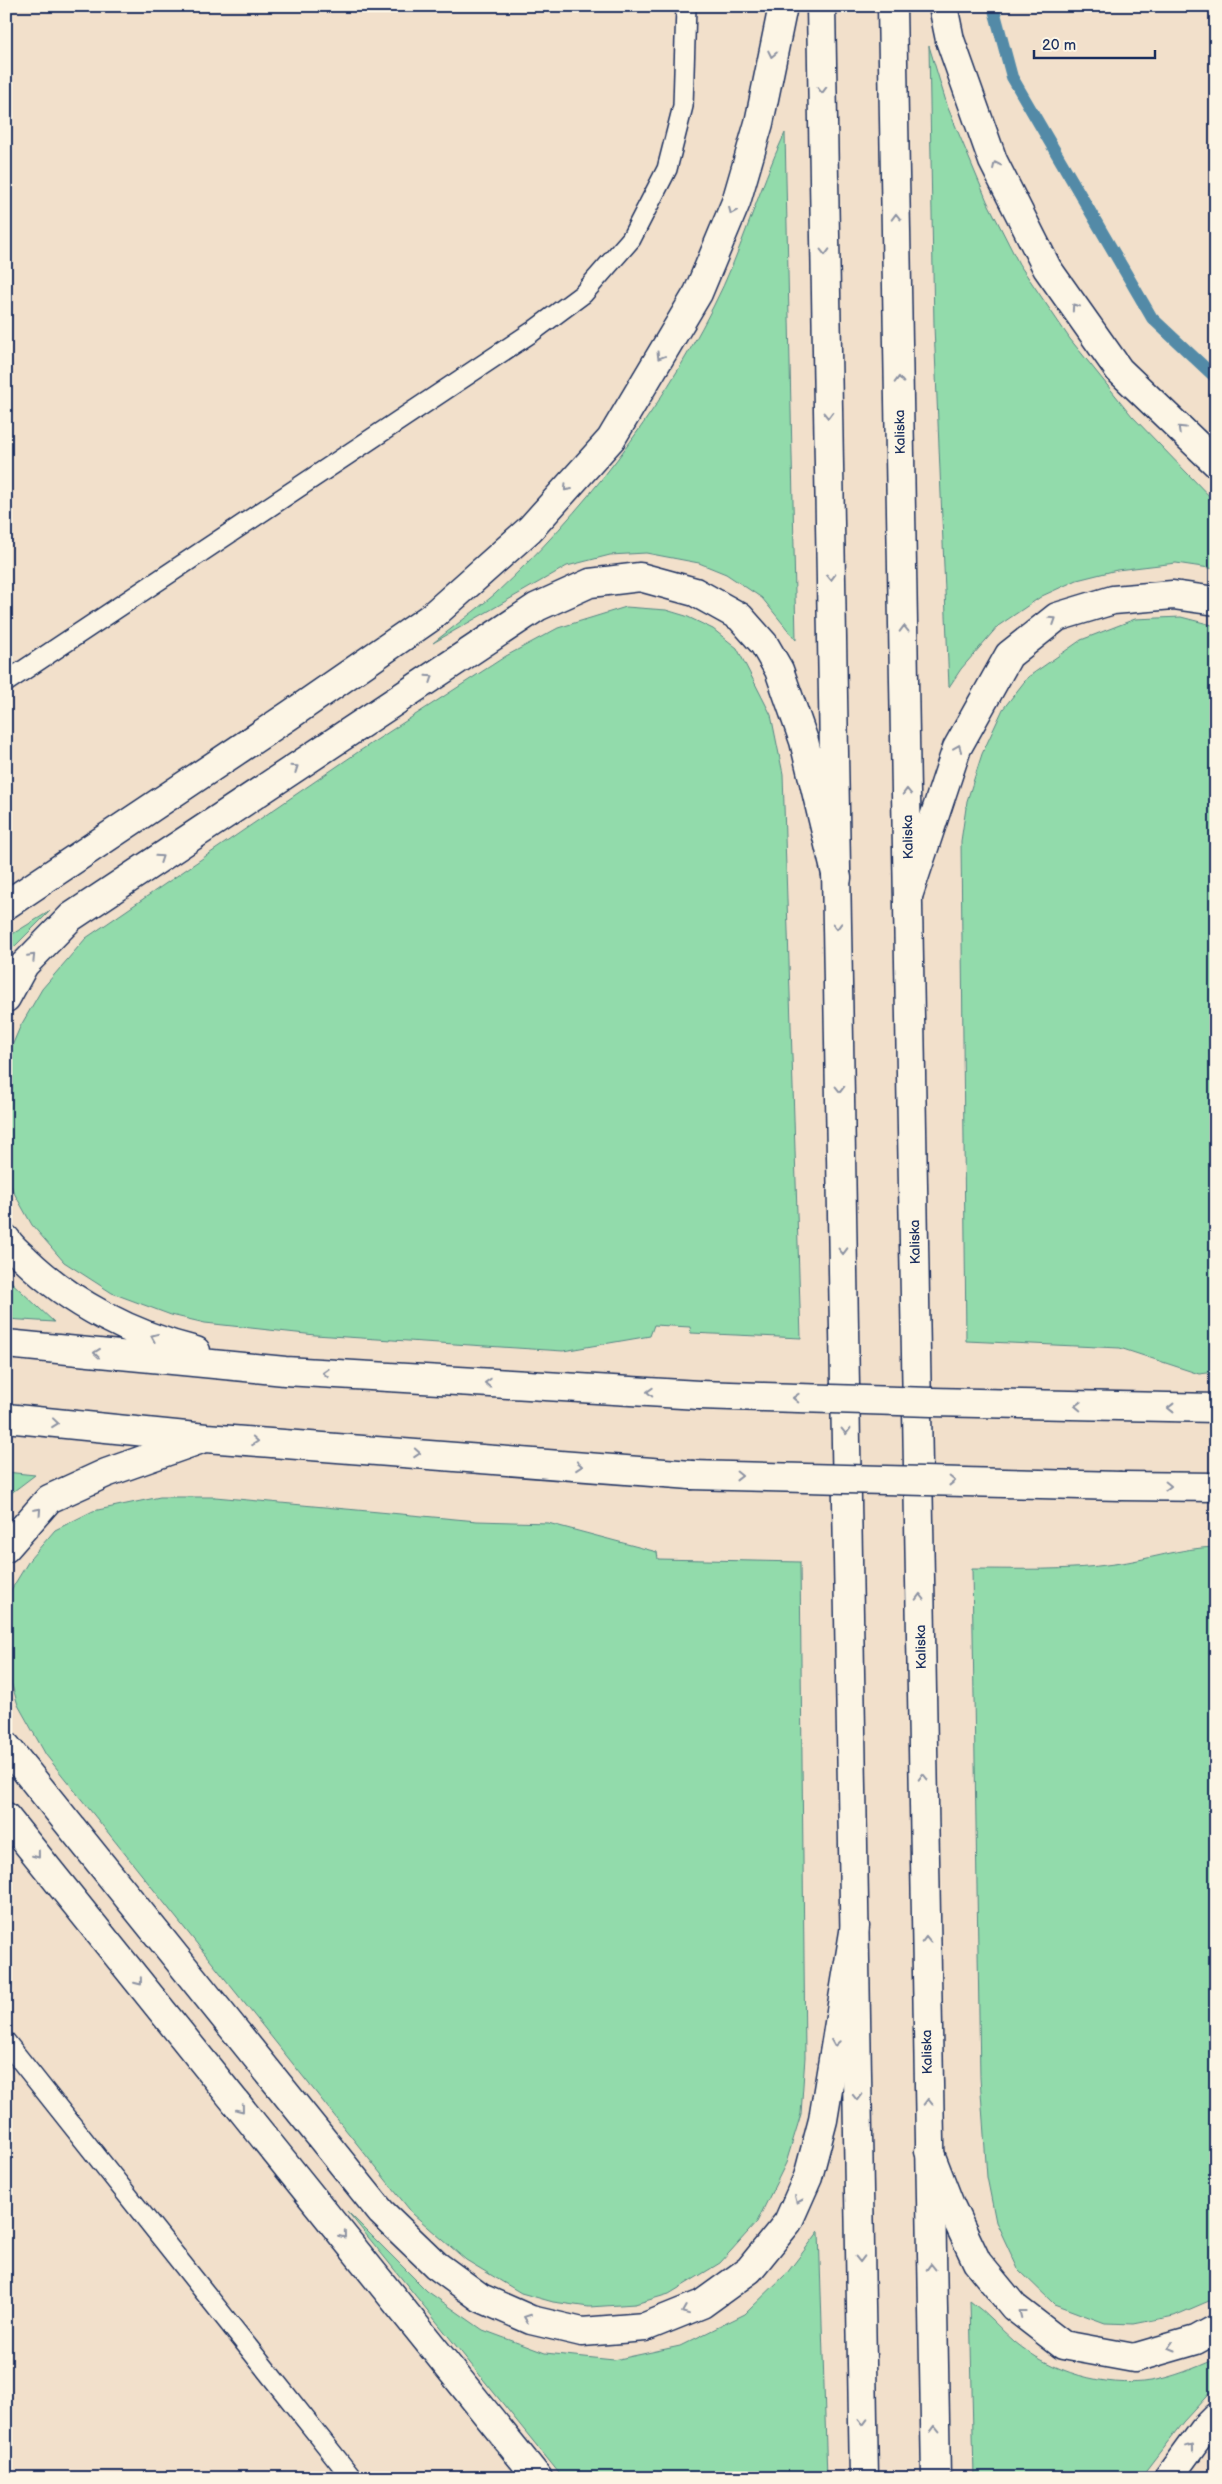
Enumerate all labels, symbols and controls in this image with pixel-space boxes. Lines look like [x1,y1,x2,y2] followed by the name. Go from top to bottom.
[1034,28,1156,60] scale bar
[1042,36,1076,55] text: 20 m
[768,50,778,58] one-way arrow
[817,86,828,94] one-way arrow
[992,161,1002,170] one-way arrow
[728,206,739,215] one-way arrow
[891,213,901,220] one-way arrow
[820,249,831,257] one-way arrow
[1072,303,1081,313] one-way arrow
[657,351,667,360] one-way arrow
[894,375,904,383] one-way arrow
[891,409,909,454] street label: Kaliska
[823,412,833,419] one-way arrow
[1177,426,1186,435] one-way arrow
[564,483,573,492] one-way arrow
[826,574,836,582] one-way arrow
[1048,617,1057,627] one-way arrow
[899,625,909,633] one-way arrow
[424,675,434,684] one-way arrow
[952,744,963,753] one-way arrow
[289,765,299,774] one-way arrow
[902,788,912,796] one-way arrow
[899,814,917,859] street label: Kaliska
[154,855,163,864] one-way arrow
[832,923,843,931] one-way arrow
[26,954,35,963] one-way arrow
[835,1086,845,1093] one-way arrow
[906,1219,924,1264] street label: Kaliska
[838,1248,848,1256] one-way arrow
[150,1332,159,1343] one-way arrow
[93,1347,101,1358] one-way arrow
[321,1368,329,1379] one-way arrow
[484,1377,492,1388] one-way arrow
[646,1387,654,1398] one-way arrow
[792,1393,800,1403] one-way arrow
[1073,1401,1081,1411] one-way arrow
[1167,1403,1174,1413] one-way arrow
[51,1417,59,1428] one-way arrow
[841,1428,851,1436] one-way arrow
[251,1436,259,1447] one-way arrow
[413,1447,421,1458] one-way arrow
[575,1460,583,1471] one-way arrow
[736,1471,744,1481] one-way arrow
[949,1476,957,1486] one-way arrow
[1164,1481,1172,1492] one-way arrow
[32,1507,41,1516] one-way arrow
[915,1593,925,1601] one-way arrow
[912,1624,930,1669] street label: Kaliska
[918,1773,928,1781] one-way arrow
[31,1850,40,1859] one-way arrow
[920,1936,931,1944] one-way arrow
[133,1976,141,1985] one-way arrow
[918,2029,936,2074] street label: Kaliska
[831,2038,841,2047] one-way arrow
[852,2093,863,2101] one-way arrow
[923,2098,933,2106] one-way arrow
[235,2103,244,2112] one-way arrow
[793,2195,804,2204] one-way arrow
[337,2229,345,2238] one-way arrow
[855,2256,865,2263] one-way arrow
[926,2262,937,2270] one-way arrow
[681,2305,690,2316] one-way arrow
[1019,2311,1028,2319] one-way arrow
[523,2314,532,2324] one-way arrow
[1167,2342,1176,2352] one-way arrow
[858,2418,868,2426] one-way arrow
[930,2425,940,2432] one-way arrow
[1185,2443,1194,2452] one-way arrow

